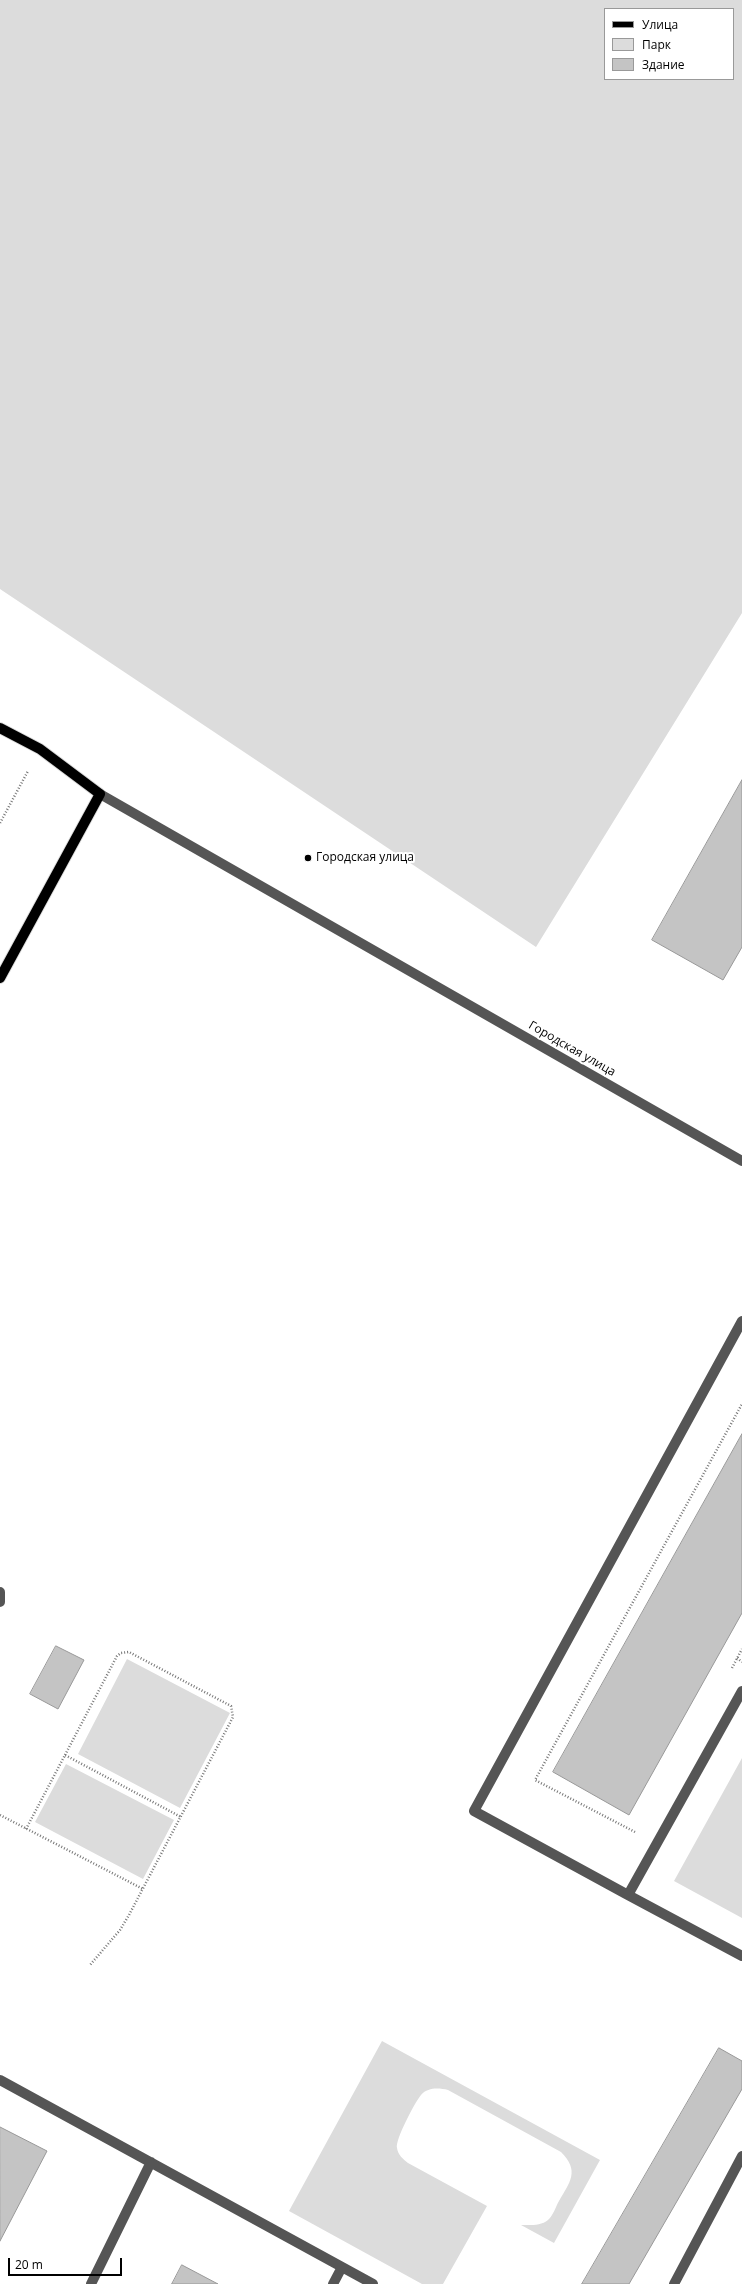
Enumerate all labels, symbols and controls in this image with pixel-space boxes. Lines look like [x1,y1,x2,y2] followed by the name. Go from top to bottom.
[604,8,734,80] legend
[642,16,678,33] text: Улица
[642,36,671,53] text: Парк
[642,56,685,73] text: Здание
[316,851,414,865] place label: Городская улица
[303,853,313,863] marker: Городская улица
[526,1018,618,1080] street label: Городская улица
[10,2250,124,2276] scale bar
[15,2256,43,2273] text: 20 m

